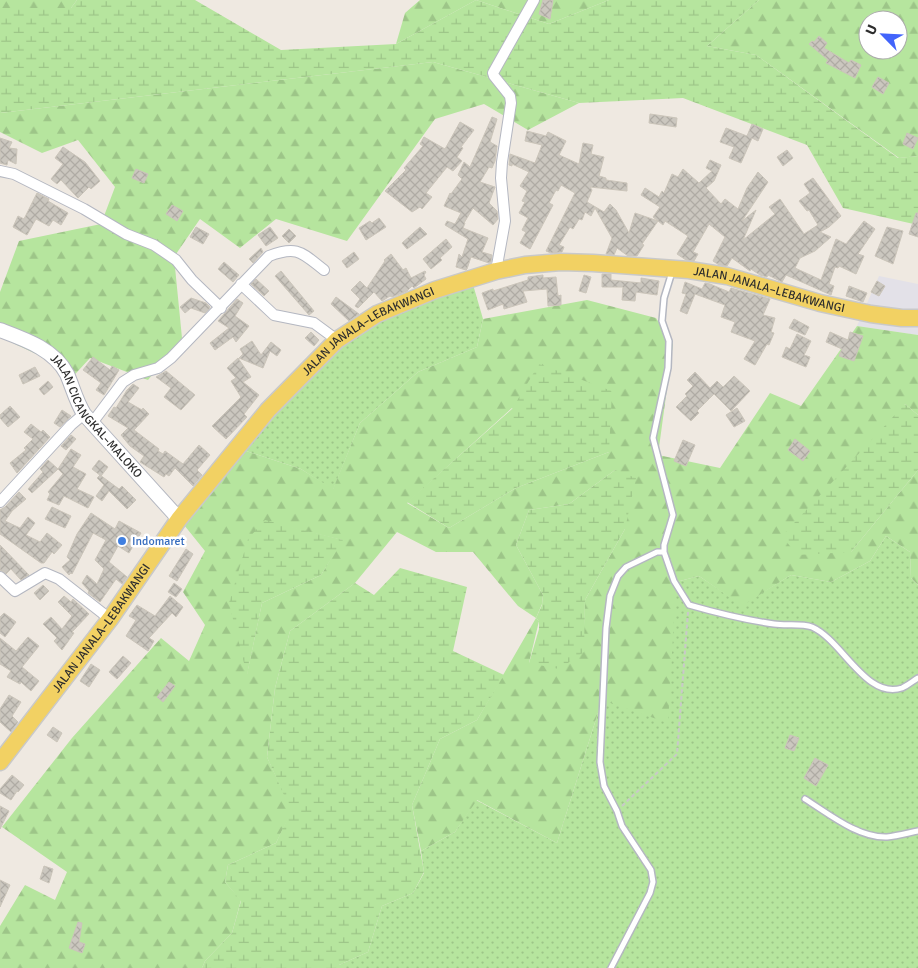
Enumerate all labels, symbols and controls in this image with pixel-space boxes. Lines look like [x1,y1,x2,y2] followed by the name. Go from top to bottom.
[858,10,908,60] north arrow
[862,22,881,38] text: U
[692,263,846,316] street label: JALAN JANALA–LEBAKWANGI
[299,284,437,379] street label: JALAN JANALA–LEBAKWANGI
[47,351,146,481] street label: JALAN CICANGKAL–MALOKO
[132,534,185,549] place label: Indomaret
[116,535,128,547] marker: Indomaret
[49,561,153,695] street label: JALAN JANALA–LEBAKWANGI

